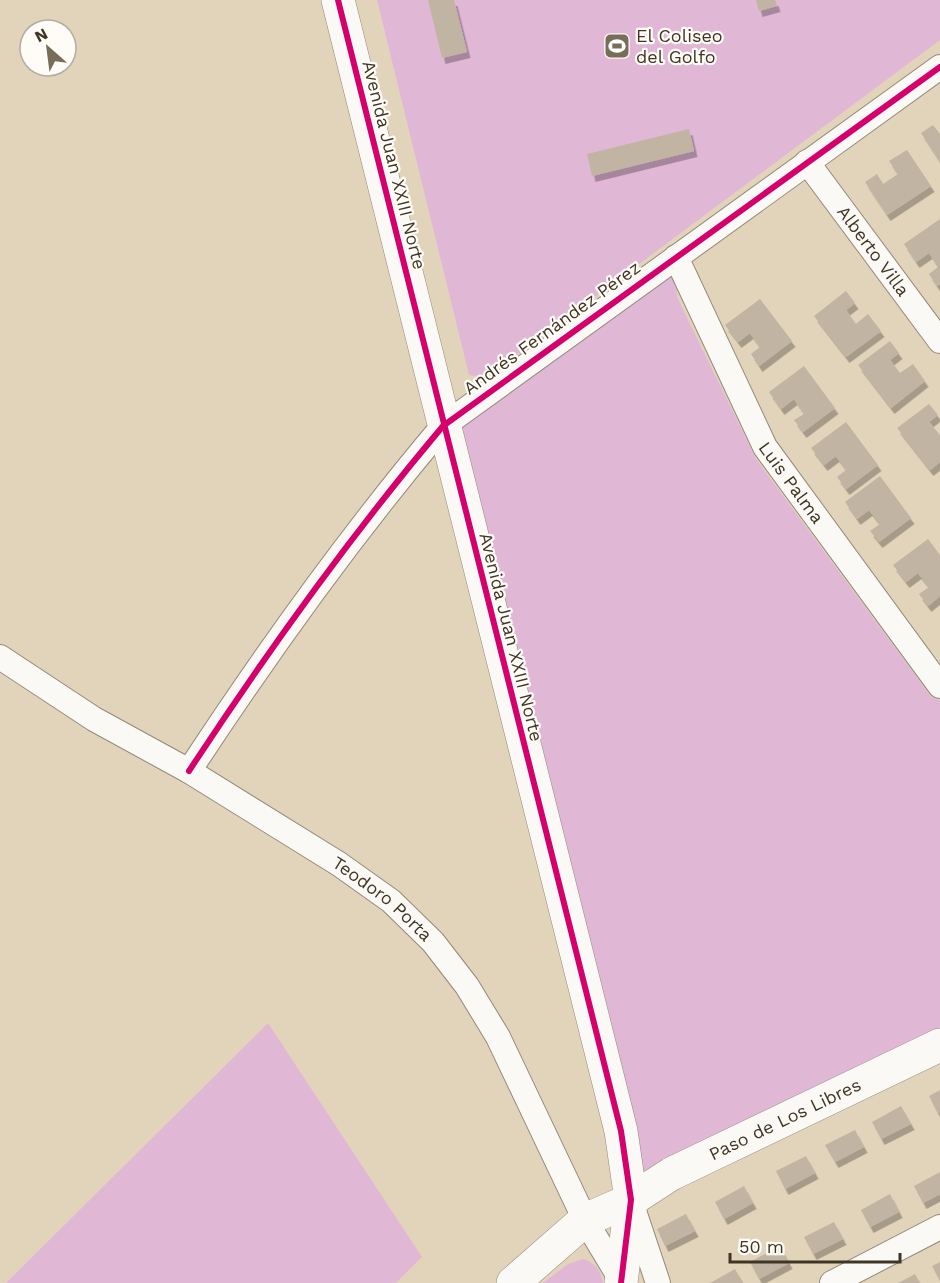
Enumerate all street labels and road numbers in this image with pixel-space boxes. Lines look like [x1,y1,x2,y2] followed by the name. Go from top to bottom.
[358,58,431,271] street label: Avenida Juan XXIII Norte
[833,201,914,300] street label: Alberto Villa
[459,256,644,399] street label: Andrés Fernández Pérez
[755,437,828,527] street label: Luis Palma
[475,530,548,743] street label: Avenida Juan XXIII Norte
[329,852,437,945] street label: Teodoro Porta
[705,1073,864,1164] street label: Paso de Los Libres

